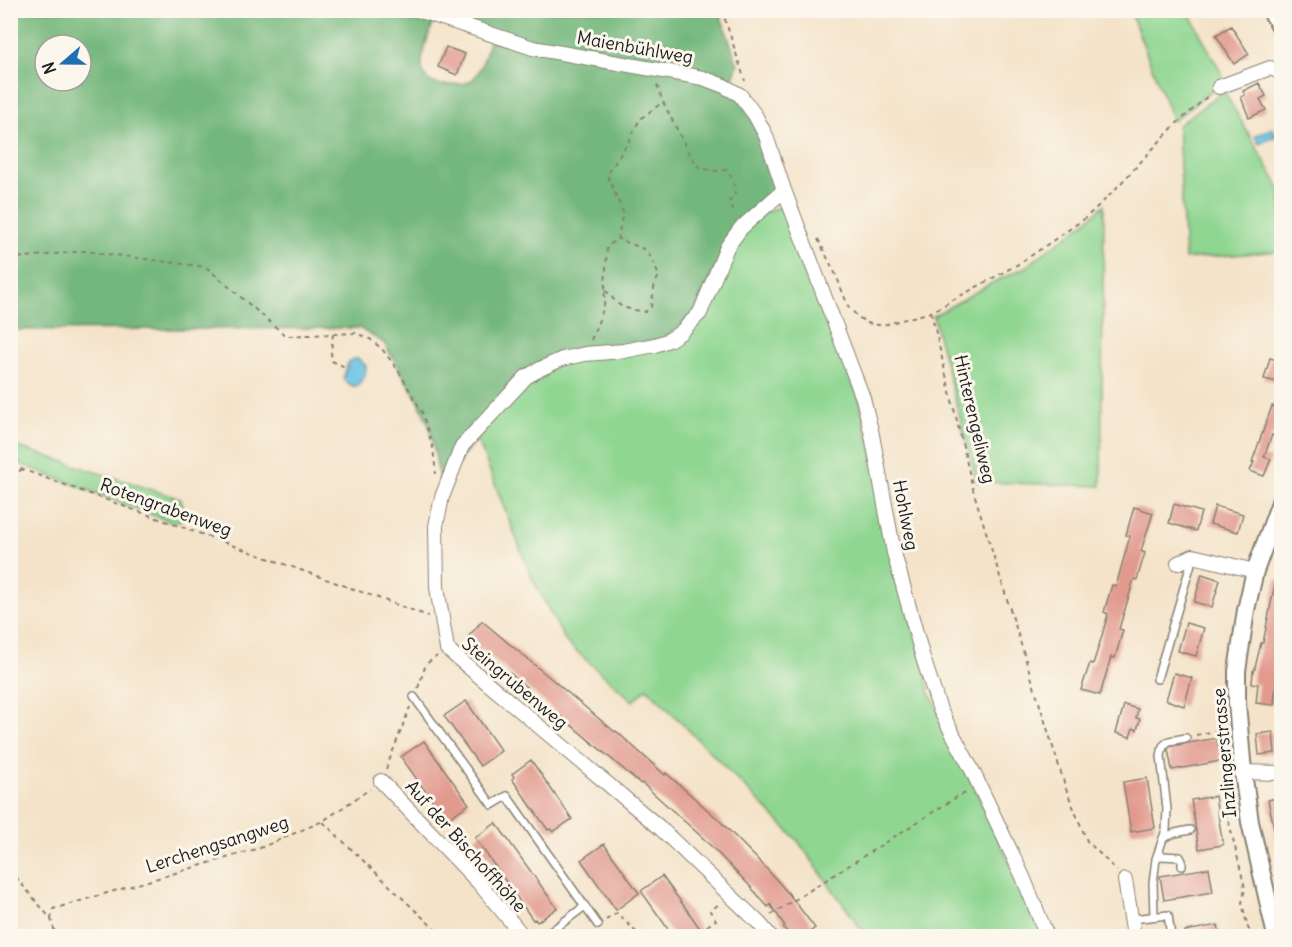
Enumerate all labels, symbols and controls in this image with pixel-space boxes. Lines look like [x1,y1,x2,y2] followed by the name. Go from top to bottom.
[575,25,695,69] street label: Maienbühlweg
[33,33,93,93] north arrow
[38,60,60,77] text: N
[949,352,1001,486] street label: Hinterengeliweg
[97,472,235,542] street label: Rotengrabenweg
[888,478,924,552] street label: Hohlweg
[457,632,573,734] street label: Steingrubenweg
[1207,687,1241,819] street label: Inzlingerstrasse
[401,775,531,917] street label: Auf der Bischoffhöhe
[143,810,291,878] street label: Lerchengsangweg

